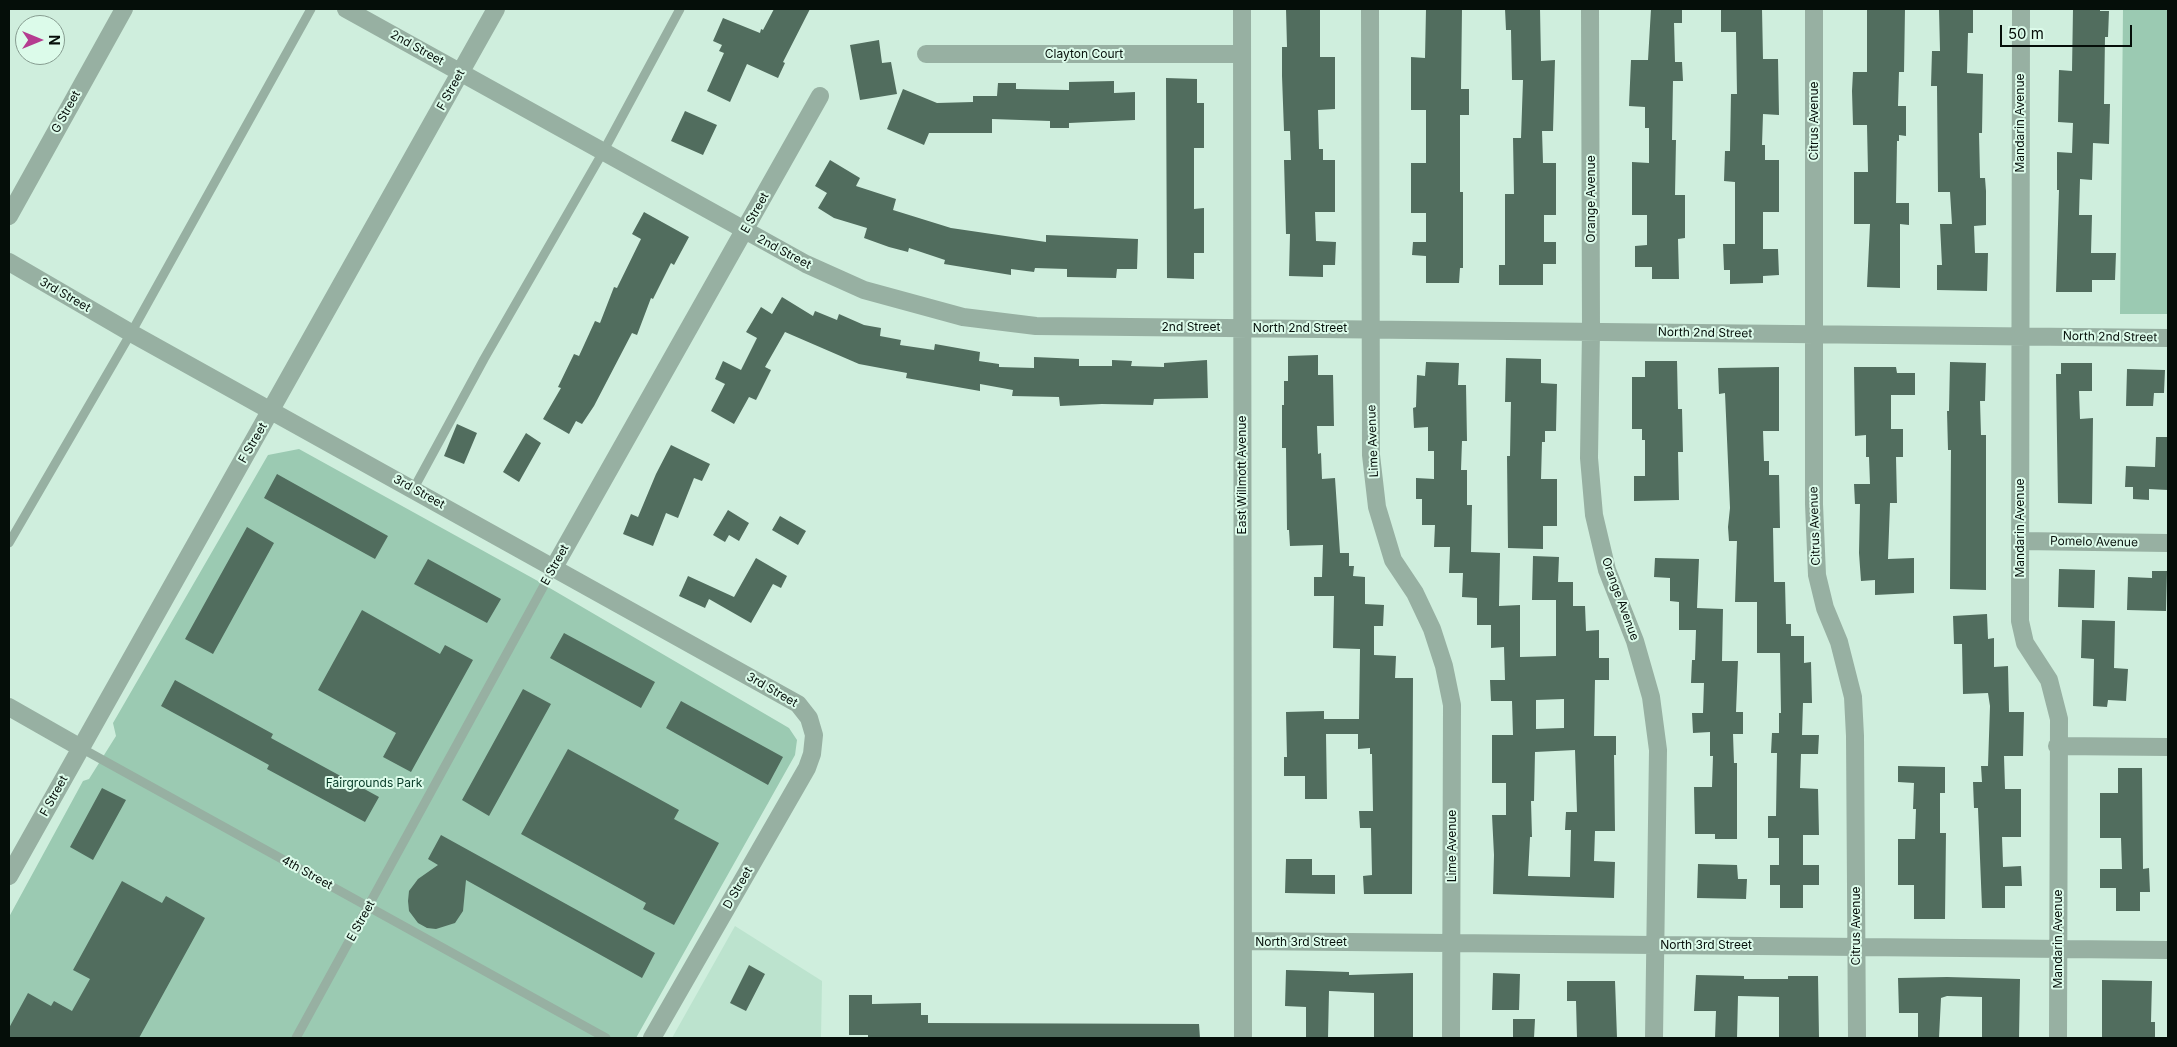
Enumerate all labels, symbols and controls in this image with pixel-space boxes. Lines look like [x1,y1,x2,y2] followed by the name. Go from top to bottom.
[15,15,65,65] north arrow
[2002,15,2134,47] scale bar
[2008,24,2044,43] text: 50 m
[388,27,446,69] street label: 2nd Street
[46,35,63,45] text: N
[1045,47,1123,61] street label: Clayton Court
[434,67,468,113] street label: F Street
[2013,74,2027,172] street label: Mandarin Avenue
[1807,81,1821,161] street label: Citrus Avenue
[49,88,83,136] street label: G Street
[1584,155,1598,243] street label: Orange Avenue
[738,190,772,236] street label: E Street
[755,232,813,272] street label: 2nd Street
[37,275,93,315] street label: 3rd Street
[1162,320,1220,334] street label: 2nd Street
[1253,321,1347,335] street label: North 2nd Street
[1658,325,1752,341] street label: North 2nd Street
[2063,329,2157,345] street label: North 2nd Street
[1365,404,1381,478] street label: Lime Avenue
[1235,416,1249,534] street label: East Willmott Avenue
[236,420,270,466] street label: F Street
[391,472,447,512] street label: 3rd Street
[2013,479,2027,577] street label: Mandarin Avenue
[1806,486,1824,566] street label: Citrus Avenue
[2050,534,2138,550] street label: Pomelo Avenue
[538,542,572,588] street label: E Street
[1598,555,1642,643] street label: Orange Avenue
[744,670,800,710] street label: 3rd Street
[37,773,71,819] street label: F Street
[326,776,422,790] park label: Fairgrounds Park
[1445,810,1459,882] street label: Lime Avenue
[279,853,335,893] street label: 4th Street
[720,865,756,911] street label: D Street
[1849,886,1863,966] street label: Citrus Avenue
[2051,890,2065,988] street label: Mandarin Avenue
[344,898,378,944] street label: E Street
[1255,935,1347,949] street label: North 3rd Street
[1660,938,1752,952] street label: North 3rd Street

